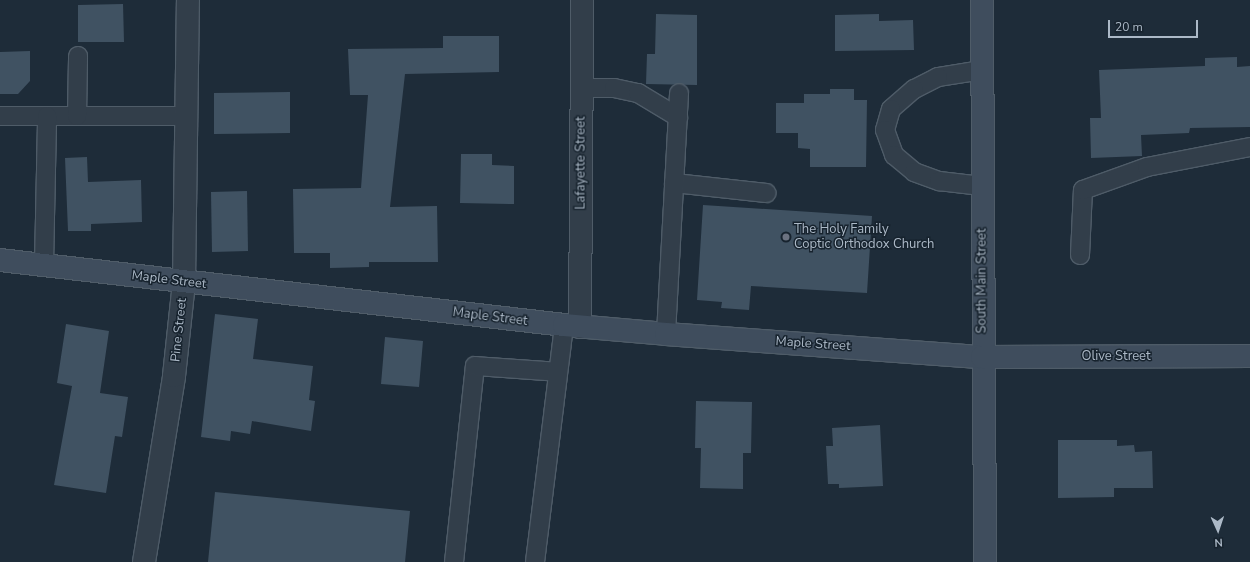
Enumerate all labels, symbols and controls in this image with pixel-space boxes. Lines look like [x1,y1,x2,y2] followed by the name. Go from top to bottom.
[1110,12,1200,38] scale bar
[1115,19,1143,35] text: 20 m
[573,116,589,210] street label: Lafayette Street
[794,222,934,253] place label: The Holy Family Coptic Orthodox Church
[974,228,990,334] street label: South Main Street
[781,232,791,242] marker: The Holy Family Coptic Orthodox Church
[131,268,207,292] street label: Maple Street
[168,297,190,363] street label: Pine Street
[452,305,528,329] street label: Maple Street
[775,334,851,354] street label: Maple Street
[1081,348,1151,364] street label: Olive Street
[1198,510,1238,550] north arrow
[1214,535,1223,550] text: N

